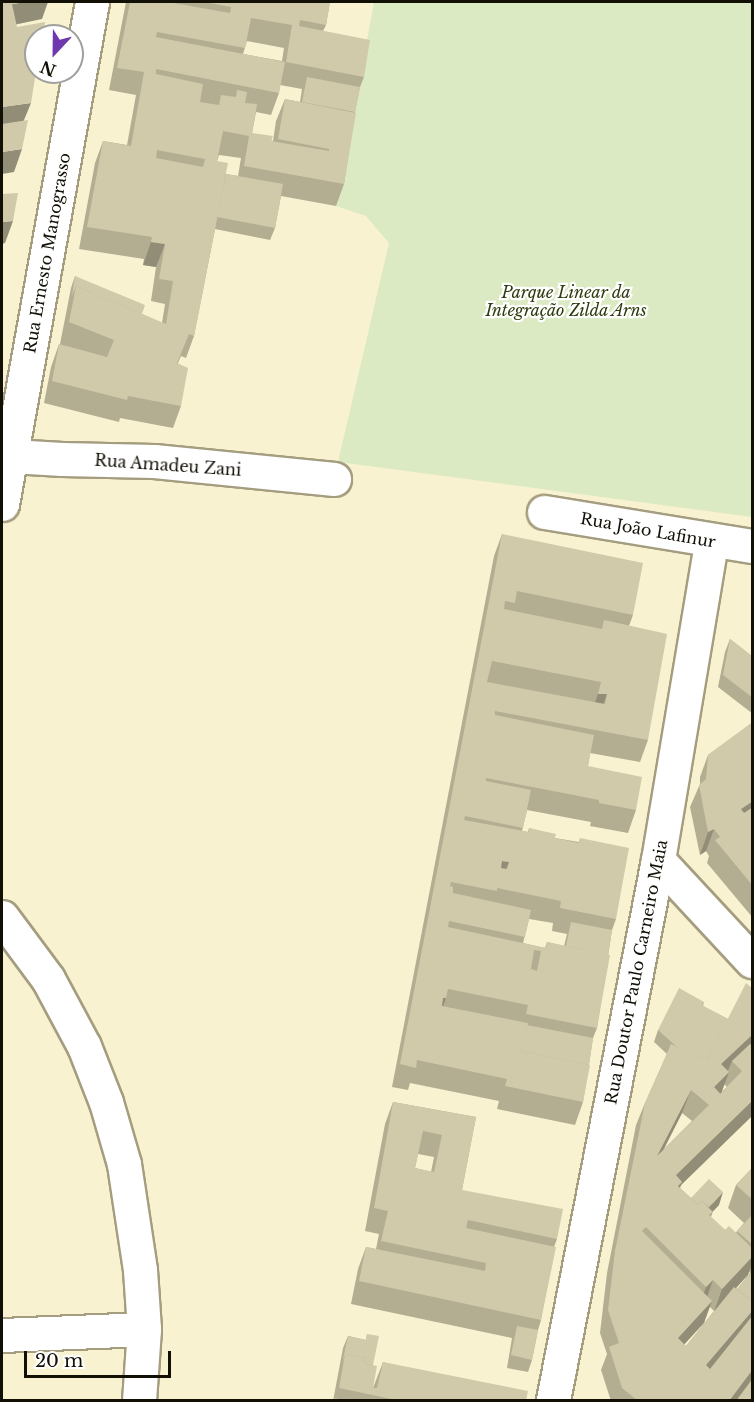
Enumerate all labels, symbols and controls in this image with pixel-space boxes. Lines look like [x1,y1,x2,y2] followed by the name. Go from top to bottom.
[24,24,84,84] north arrow
[37,57,59,81] text: N
[20,151,74,355] street label: Rua Ernesto Manograsso
[485,282,647,320] park label: Parque Linear da Integração Zilda Arns
[93,450,243,480] street label: Rua Amadeu Zani
[579,509,717,551] street label: Rua João Lafinur
[601,838,671,1106] street label: Rua Doutor Paulo Carneiro Maia
[27,1339,174,1377] scale bar
[35,1350,83,1372] text: 20 m

